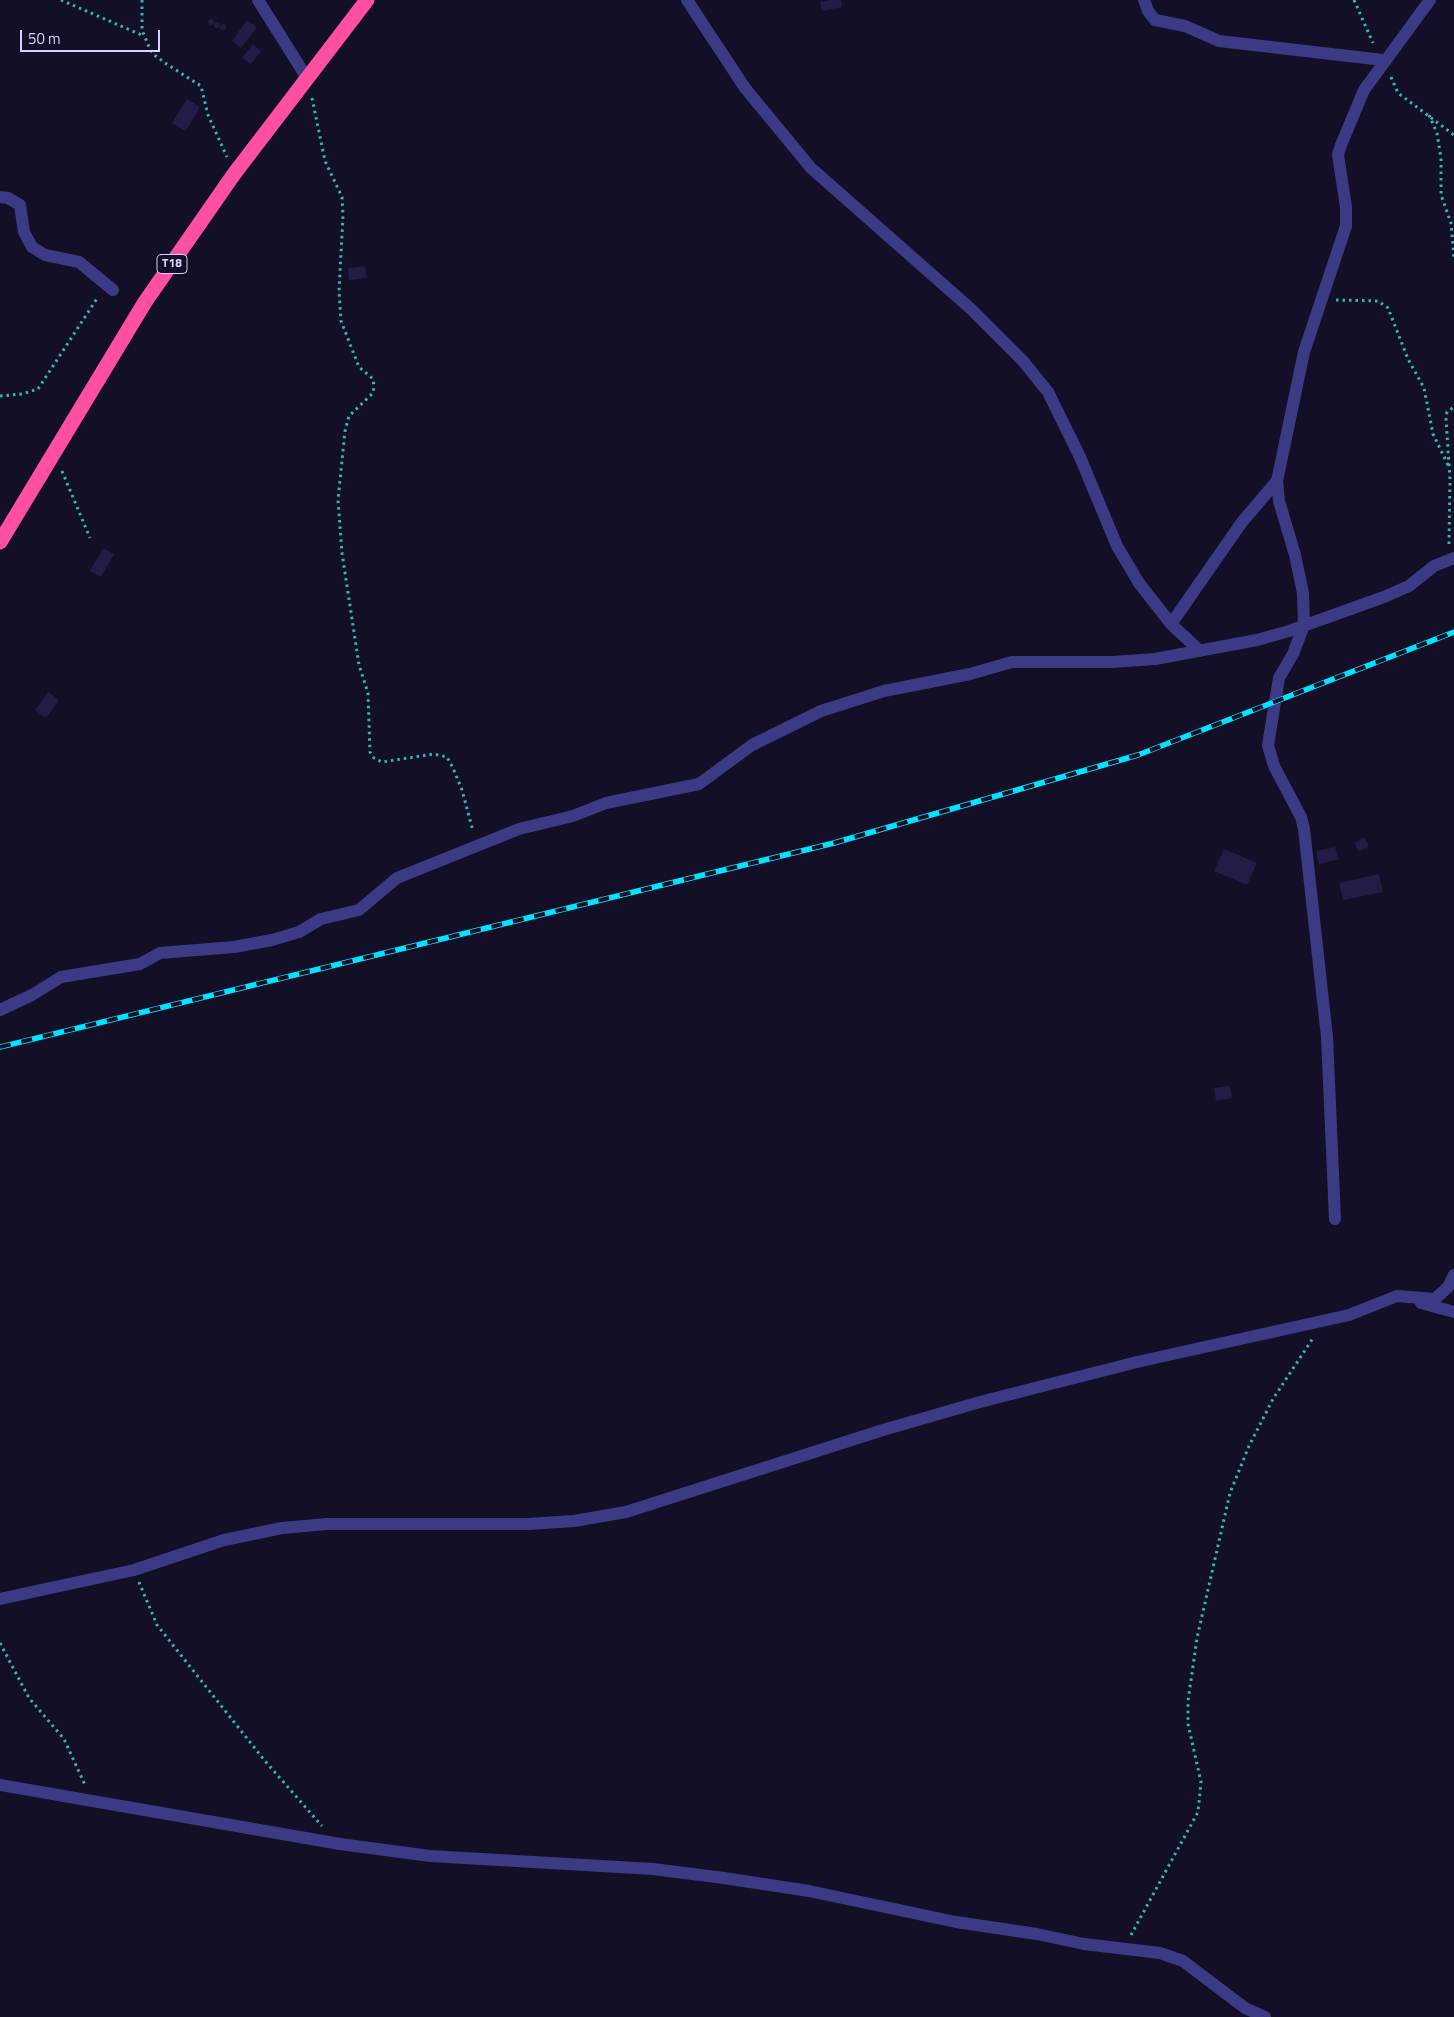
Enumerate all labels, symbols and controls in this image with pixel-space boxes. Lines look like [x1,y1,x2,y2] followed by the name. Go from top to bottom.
[22,20,162,52] scale bar
[28,27,61,50] text: 50 m
[157,254,187,274] road number: T18

